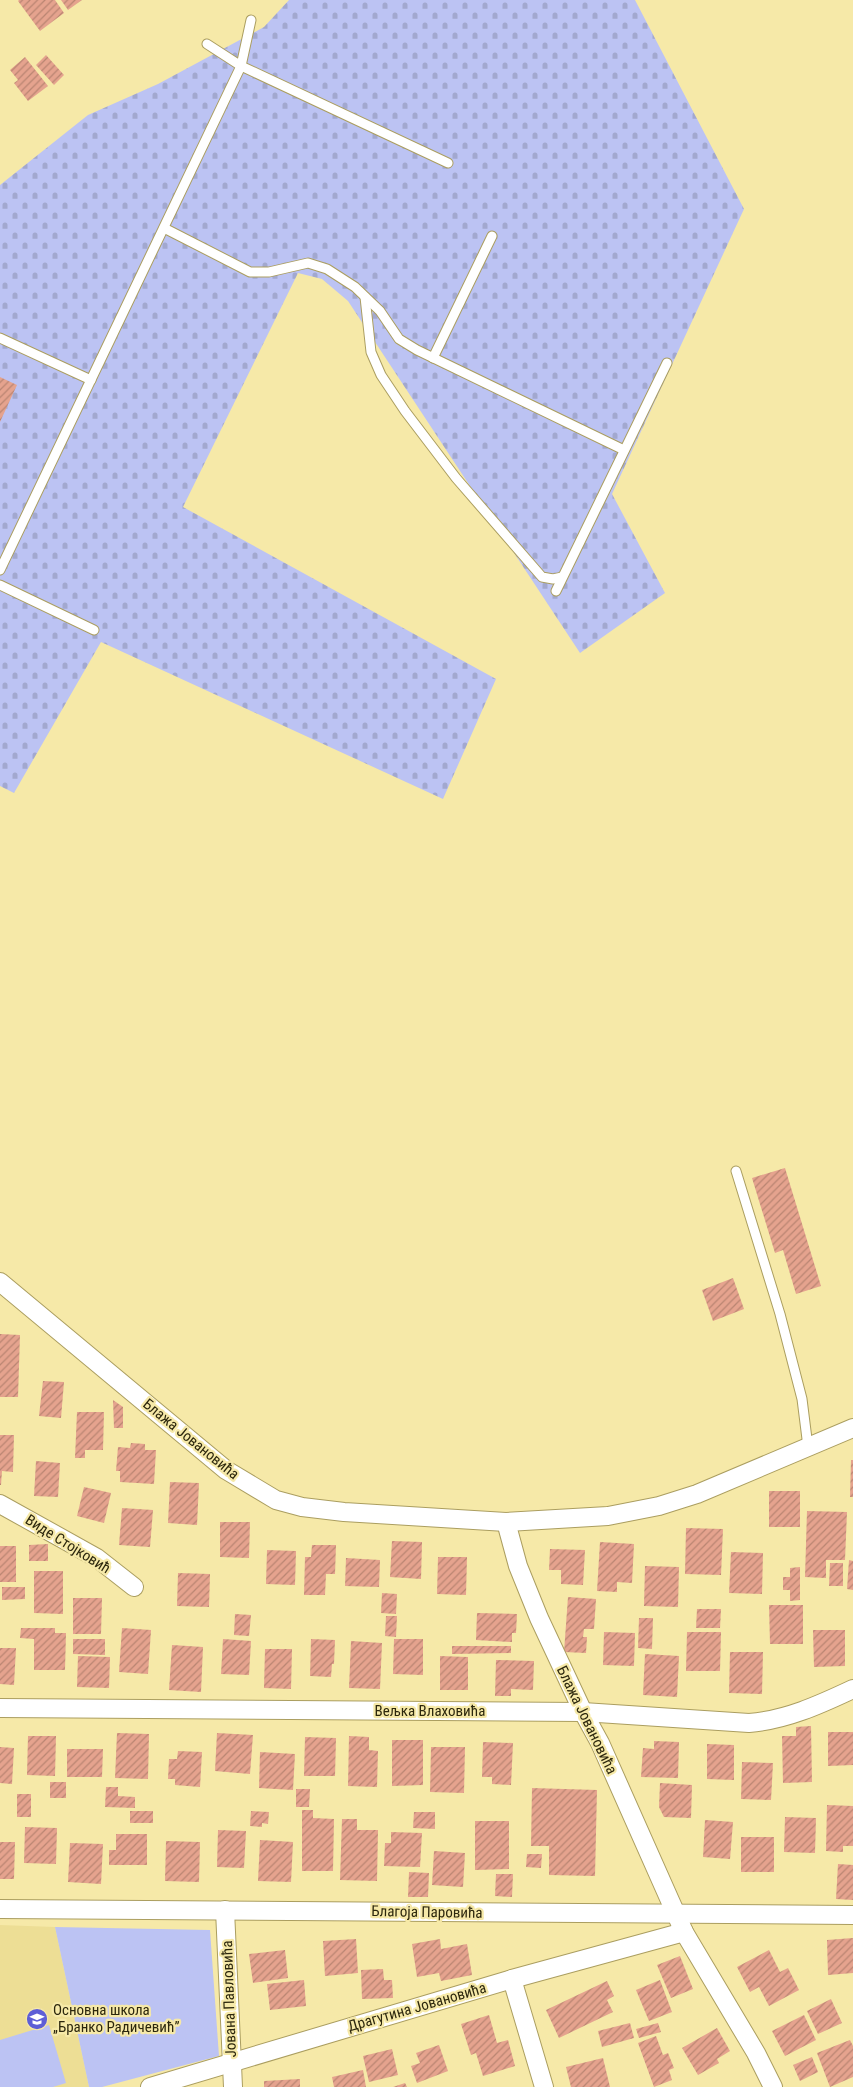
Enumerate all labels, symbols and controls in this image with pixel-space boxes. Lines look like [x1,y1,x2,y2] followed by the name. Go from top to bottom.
[139,1395,243,1483] street label: Блажа Јовановића
[22,1511,114,1577] street label: Виде Стојковић
[553,1663,621,1777] street label: Блажа Јовановића
[375,1702,485,1720] street label: Вељка Влаховића
[371,1902,483,1922] street label: Благоја Паровића
[218,1940,240,2058] street label: Јована Павловића
[346,1979,488,2035] street label: Драгутина Јовановића
[53,2001,179,2036] place label: Основна школа „Бранко Радичевић”
[25,2007,49,2031] school or university icon: Основна школа „Бранко Радичевић”

